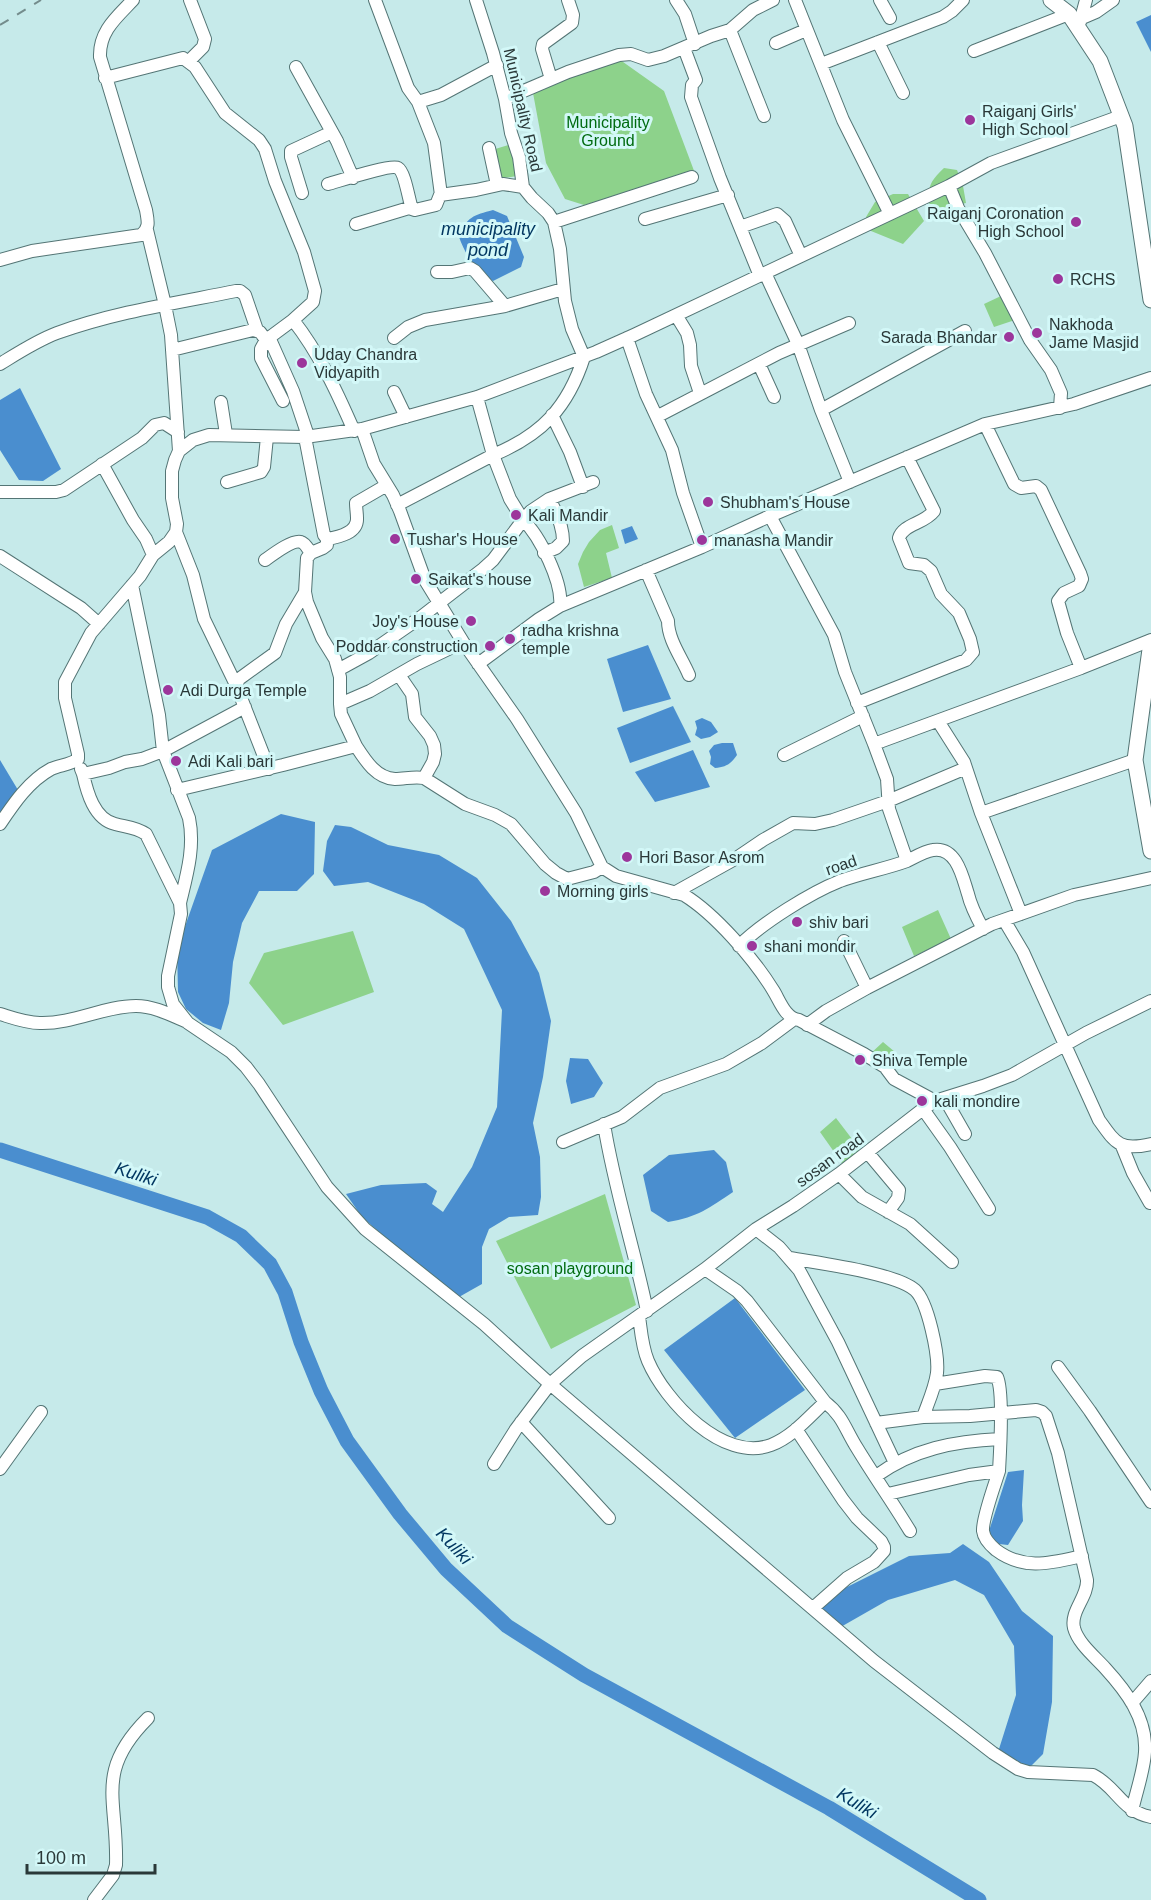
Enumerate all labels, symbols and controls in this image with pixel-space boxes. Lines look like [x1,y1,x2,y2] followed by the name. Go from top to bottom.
[501,47,545,173] street label: Municipality Road
[982,103,1077,138] place label: Raiganj Girls' High School
[963,113,977,127] marker: Raiganj Girls' High School
[566,114,650,149] park label: Municipality Ground
[927,205,1064,240] place label: Raiganj Coronation High School
[1069,215,1083,229] marker: Raiganj Coronation High School
[441,219,536,260] water label: municipality pond
[1070,271,1115,288] place label: RCHS
[1051,272,1065,286] marker: RCHS
[1049,316,1139,351] place label: Nakhoda Jame Masjid
[1030,326,1044,340] marker: Nakhoda Jame Masjid
[880,329,998,346] place label: Sarada Bhandar
[1002,330,1016,344] marker: Sarada Bhandar
[314,346,417,381] place label: Uday Chandra Vidyapith
[295,356,309,370] marker: Uday Chandra Vidyapith
[720,494,850,511] place label: Shubham's House
[701,495,715,509] marker: Shubham's House
[528,507,609,524] place label: Kali Mandir
[509,508,523,522] marker: Kali Mandir
[407,531,518,548] place label: Tushar's House
[388,532,402,546] marker: Tushar's House
[714,532,834,549] place label: manasha Mandir
[695,533,709,547] marker: manasha Mandir
[428,571,532,588] place label: Saikat's house
[409,572,423,586] marker: Saikat's house
[372,613,459,630] place label: Joy's House
[464,614,478,628] marker: Joy's House
[522,622,619,657] place label: radha krishna temple
[503,632,517,646] marker: radha krishna temple
[336,638,478,655] place label: Poddar construction
[483,639,497,653] marker: Poddar construction
[180,682,307,699] place label: Adi Durga Temple
[161,683,175,697] marker: Adi Durga Temple
[188,753,273,770] place label: Adi Kali bari
[169,754,183,768] marker: Adi Kali bari
[639,849,764,866] place label: Hori Basor Asrom
[620,850,634,864] marker: Hori Basor Asrom
[823,852,859,878] street label: road
[557,883,649,900] place label: Morning girls
[538,884,552,898] marker: Morning girls
[809,914,869,931] place label: shiv bari
[790,915,804,929] marker: shiv bari
[764,938,856,955] place label: shani mondir
[745,939,759,953] marker: shani mondir
[872,1052,968,1069] place label: Shiva Temple
[853,1053,867,1067] marker: Shiva Temple
[934,1093,1020,1110] place label: kali mondire
[915,1094,929,1108] marker: kali mondire
[793,1130,867,1190] street label: sosan road
[112,1158,160,1190] water label: Kuliki
[507,1260,633,1277] park label: sosan playground
[432,1523,477,1569] water label: Kuliki
[833,1783,881,1823] water label: Kuliki
[27,1837,154,1875] scale bar
[36,1848,86,1868] text: 100 m

